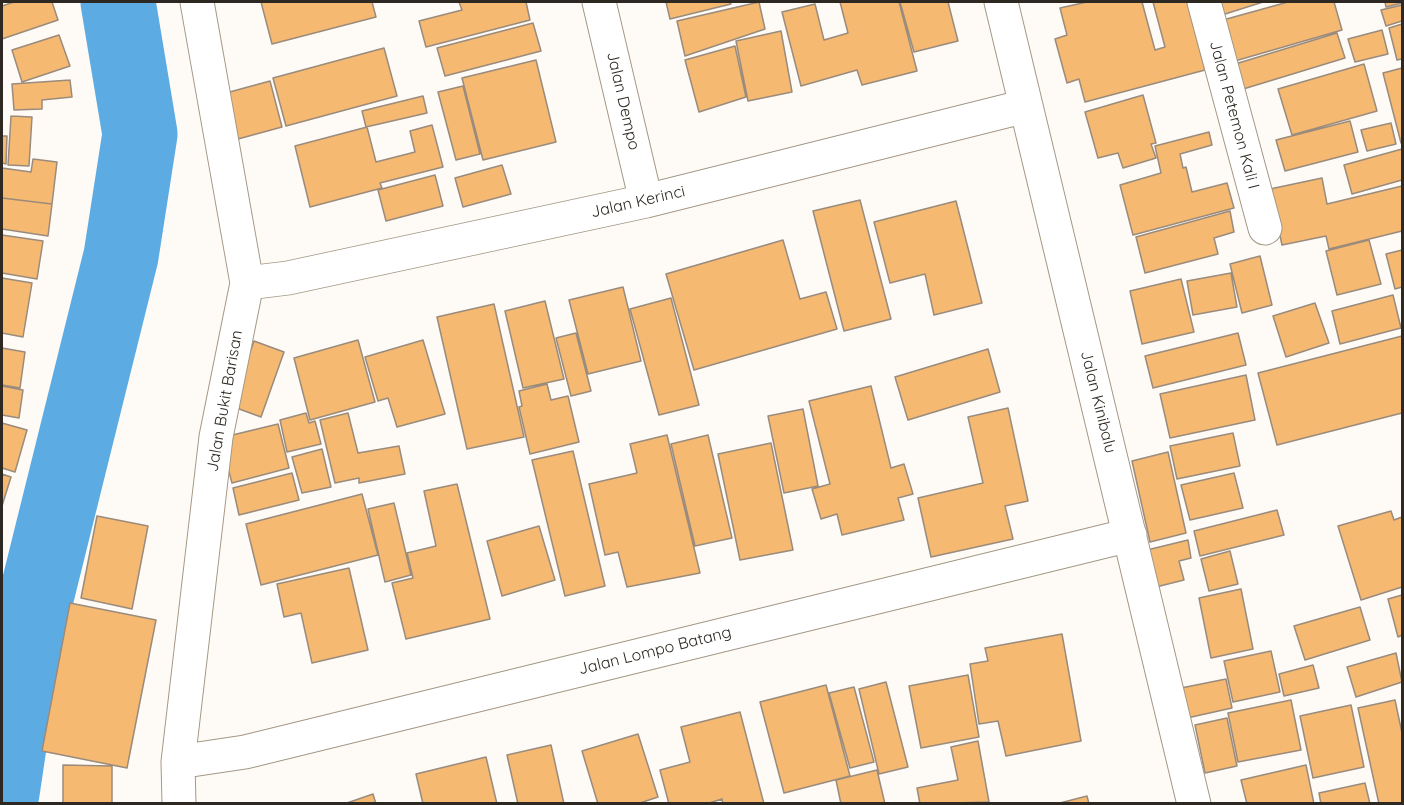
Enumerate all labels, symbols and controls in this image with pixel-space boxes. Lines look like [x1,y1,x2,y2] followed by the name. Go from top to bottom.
[1205,39,1263,191] street label: Jalan Petemon Kali I
[602,50,644,152] street label: Jalan Dempo
[589,182,687,222] street label: Jalan Kerinci
[203,329,247,473] street label: Jalan Bukit Barisan
[1076,349,1120,455] street label: Jalan Kinibalu
[577,623,733,679] street label: Jalan Lompo Batang

